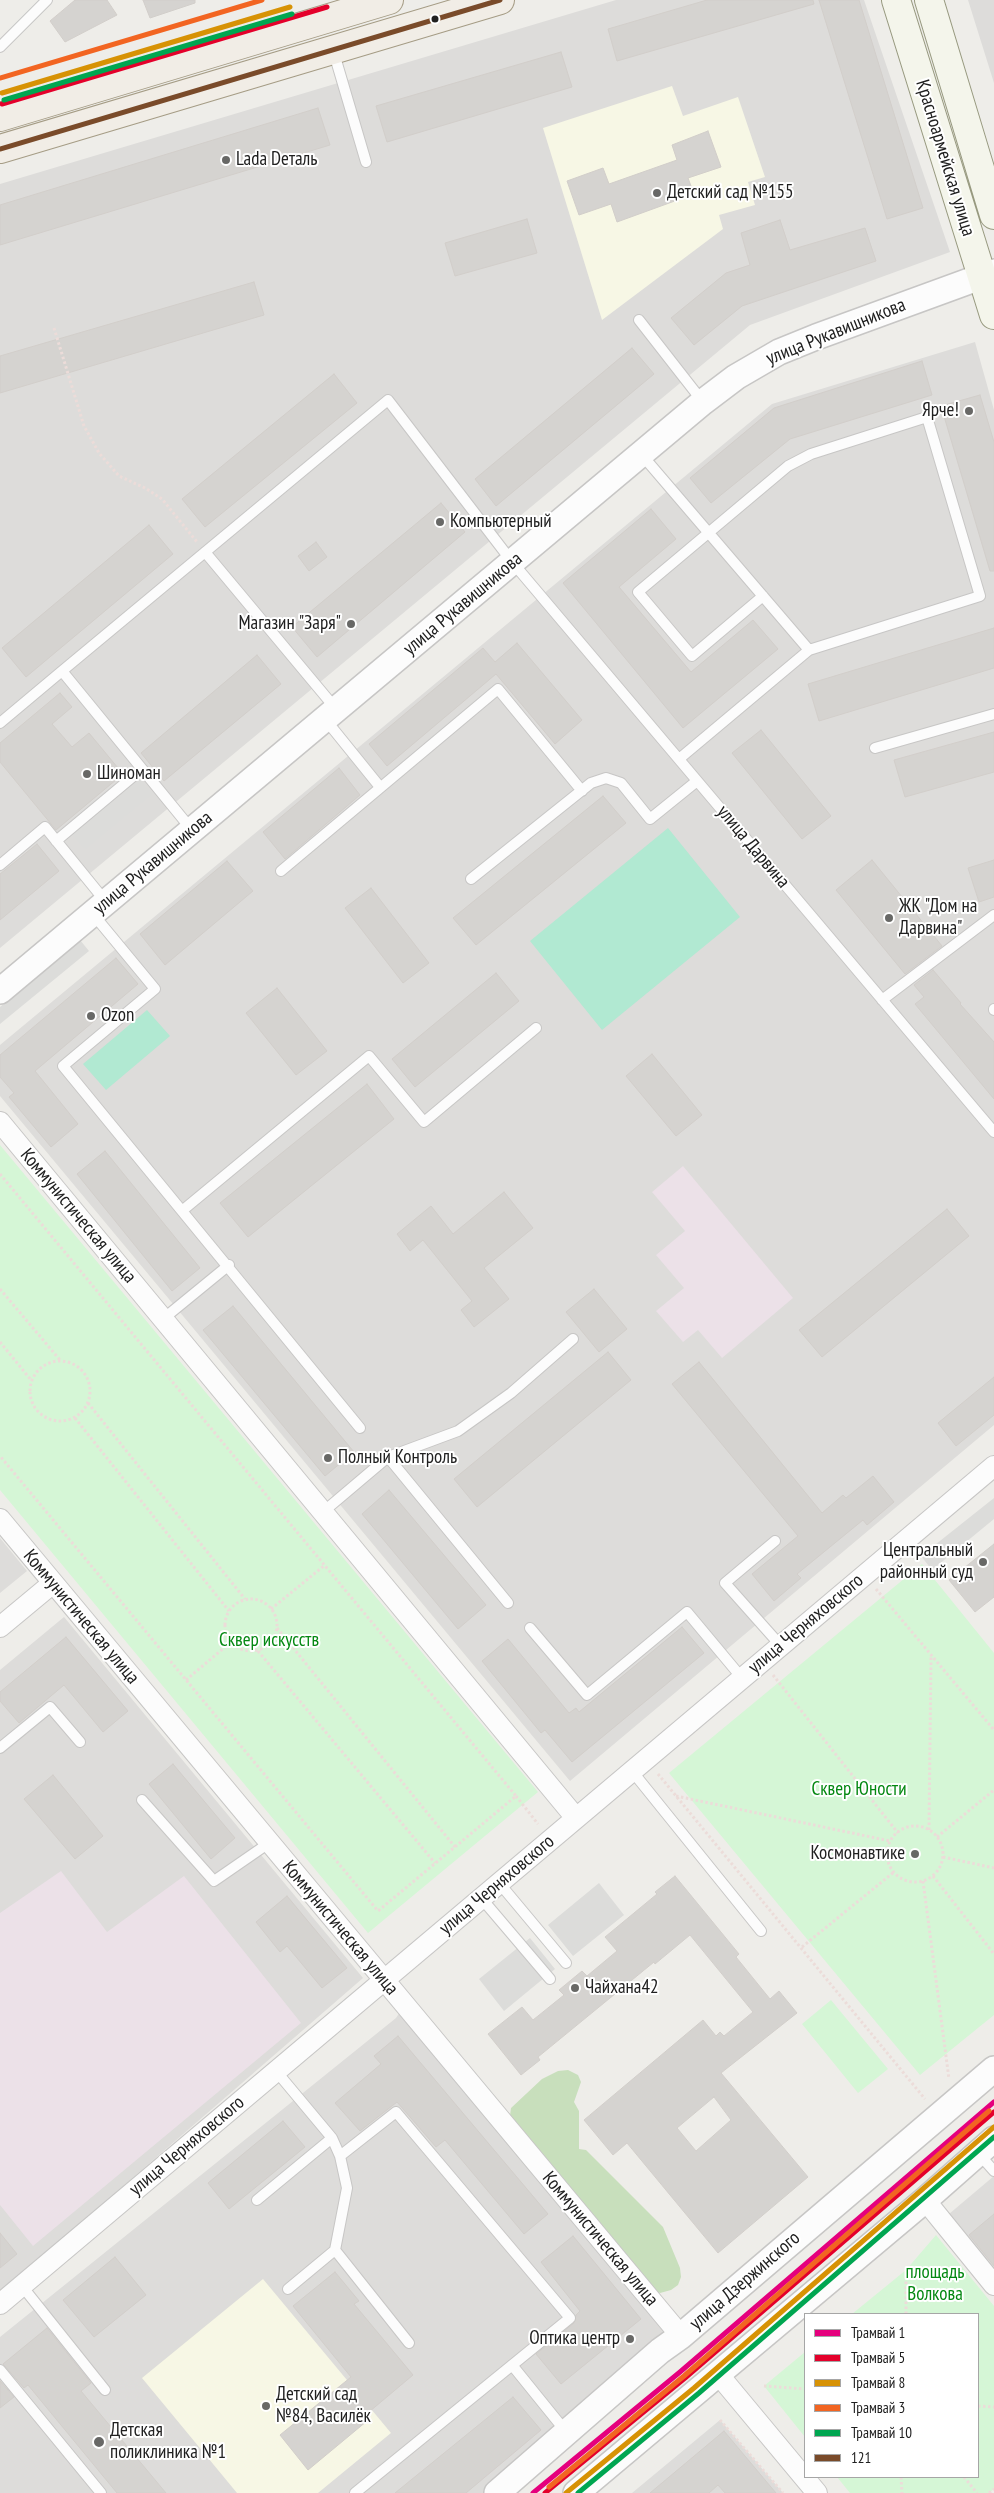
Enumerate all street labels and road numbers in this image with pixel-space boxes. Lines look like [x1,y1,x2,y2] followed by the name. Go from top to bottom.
[910,77,980,239] street label: Красноармейская улица
[763,294,909,370] street label: улица Рукавишникова
[399,548,527,660] street label: улица Рукавишникова
[712,801,794,893] street label: улица Дарвина
[89,807,217,919] street label: улица Рукавишникова
[15,1144,141,1288] street label: Коммунистическая улица
[18,1545,144,1689] street label: Коммунистическая улица
[744,1569,868,1679] street label: улица Черняховского
[435,1830,559,1940] street label: улица Черняховского
[277,1856,403,2000] street label: Коммунистическая улица
[125,2091,249,2201] street label: улица Черняховского
[537,2167,663,2311] street label: Коммунистическая улица
[685,2227,805,2335] street label: улица Дзержинского

